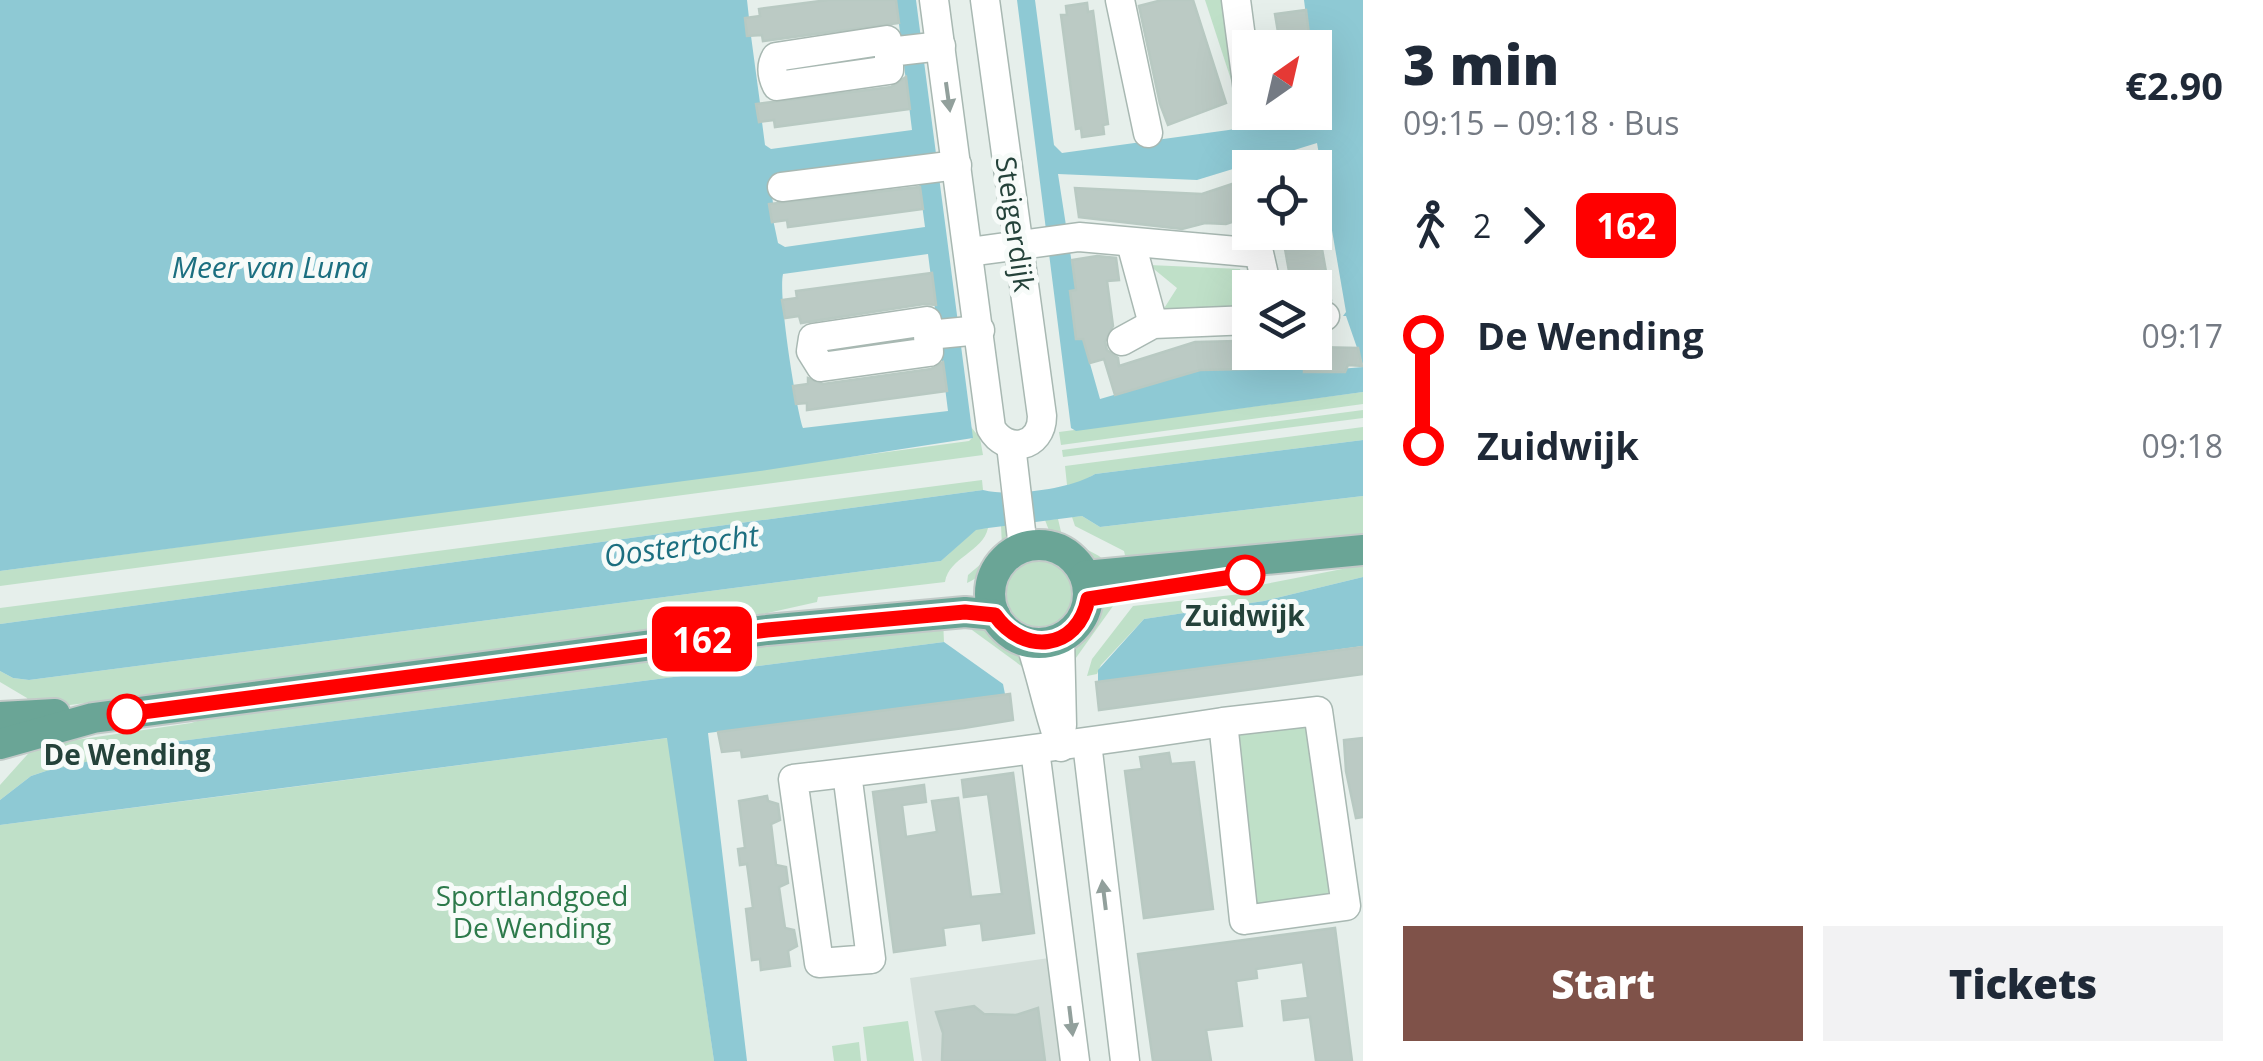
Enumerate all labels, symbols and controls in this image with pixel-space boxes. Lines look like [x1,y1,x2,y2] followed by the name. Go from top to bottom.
[1403,26,1559,101] text: 3 min
[1232,30,1332,130] north arrow
[1232,30,1332,370] map controls
[2125,59,2223,111] text: €2.90
[940,81,956,113] one-way arrow
[1403,101,1679,144] text: 09:15 – 09:18 · Bus
[1232,150,1332,250] button: locate
[988,154,1044,294] street label: Steigerdijk
[1403,198,1458,253] icon: walk
[1506,198,1561,253] icon: forward
[1596,202,1656,249] text: 162
[1473,204,1491,247] text: 2
[172,246,368,287] water label: Meer van Luna
[1232,270,1332,370] button: layers
[1477,309,1704,361] text: De Wending
[2141,314,2223,357] text: 09:17
[1477,419,1639,471] text: Zuidwijk
[2141,424,2223,467] text: 09:18
[601,514,762,576] water label: Oostertocht
[1226,556,1264,594] marker: Zuidwijk
[1185,596,1305,634] place label: Zuidwijk
[644,606,760,672] line badge: 162
[672,616,732,663] text: 162
[108,695,146,733] marker: De Wending
[43,735,211,773] place label: De Wending
[436,876,628,946] park label: Sportlandgoed De Wending
[1096,878,1112,910] one-way arrow
[1403,926,1803,1041] button: Start
[1823,926,2223,1041] button: Tickets
[1063,1005,1079,1037] one-way arrow

